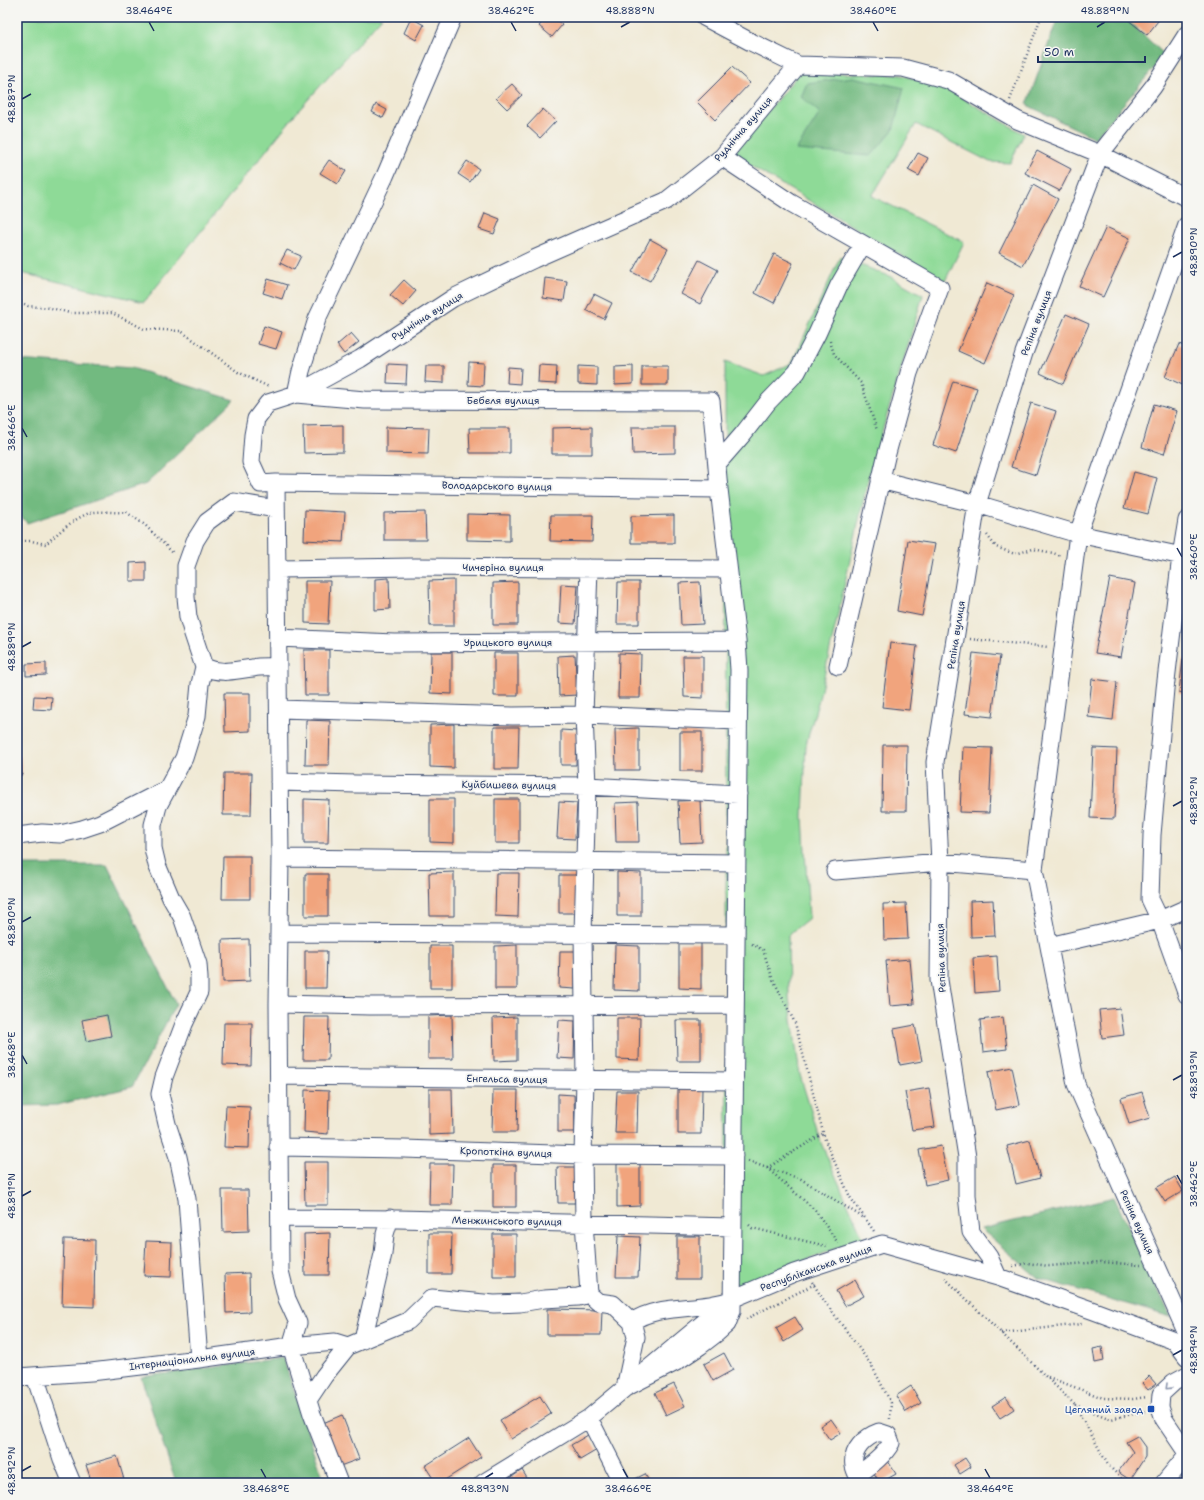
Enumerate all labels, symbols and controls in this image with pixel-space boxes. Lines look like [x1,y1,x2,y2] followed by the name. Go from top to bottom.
[125,4,173,17] text: 38.464°E
[488,4,534,17] text: 38.462°E
[605,4,655,17] text: 48.888°N
[849,4,897,17] text: 38.460°E
[1081,4,1129,17] text: 48.889°N
[1038,38,1145,64] scale bar
[1044,44,1074,60] text: 50 m
[5,75,18,123] text: 48.887°N
[711,94,775,164] street label: Руднічна вулиця
[1187,228,1200,276] text: 48.890°N
[1018,288,1054,358] street label: Рєпіна вулиця
[389,289,465,343] street label: Руднічна вулиця
[467,394,539,407] street label: Бебеля вулиця
[5,404,18,452] text: 38.466°E
[442,479,552,493] street label: Володарського вулиця
[1187,533,1200,581] text: 38.460°E
[462,561,544,574] street label: Чичеріна вулиця
[944,600,968,670] street label: Рєпіна вулиця
[5,623,18,671] text: 48.889°N
[464,636,552,649] street label: Урицького вулиця
[1187,777,1200,825] text: 48.892°N
[462,778,556,792] street label: Куйбишева вулиця
[5,898,18,946] text: 48.890°N
[933,923,949,993] street label: Рєпіна вулиця
[5,1032,18,1078] text: 38.468°E
[1187,1051,1200,1099] text: 48.893°N
[466,1072,548,1086] street label: Енгельса вулиця
[460,1144,552,1160] street label: Кропоткіна вулиця
[1187,1161,1200,1207] text: 38.462°E
[5,1173,18,1219] text: 48.891°N
[1117,1188,1157,1256] street label: Рєпіна вулиця
[452,1214,562,1228] street label: Менжинського вулиця
[758,1242,874,1294] street label: Республіканська вулиця
[1187,1326,1200,1374] text: 48.894°N
[128,1345,256,1373] street label: Інтернаціональна вулиця
[1165,1383,1173,1390] one-way arrow
[1065,1403,1144,1416] place label: Цегляний завод
[1146,1404,1156,1414] marker: Цегляний завод
[5,1447,18,1495] text: 48.892°N
[243,1482,289,1495] text: 38.468°E
[461,1482,509,1495] text: 48.893°N
[604,1482,652,1495] text: 38.466°E
[966,1482,1014,1495] text: 38.464°E

